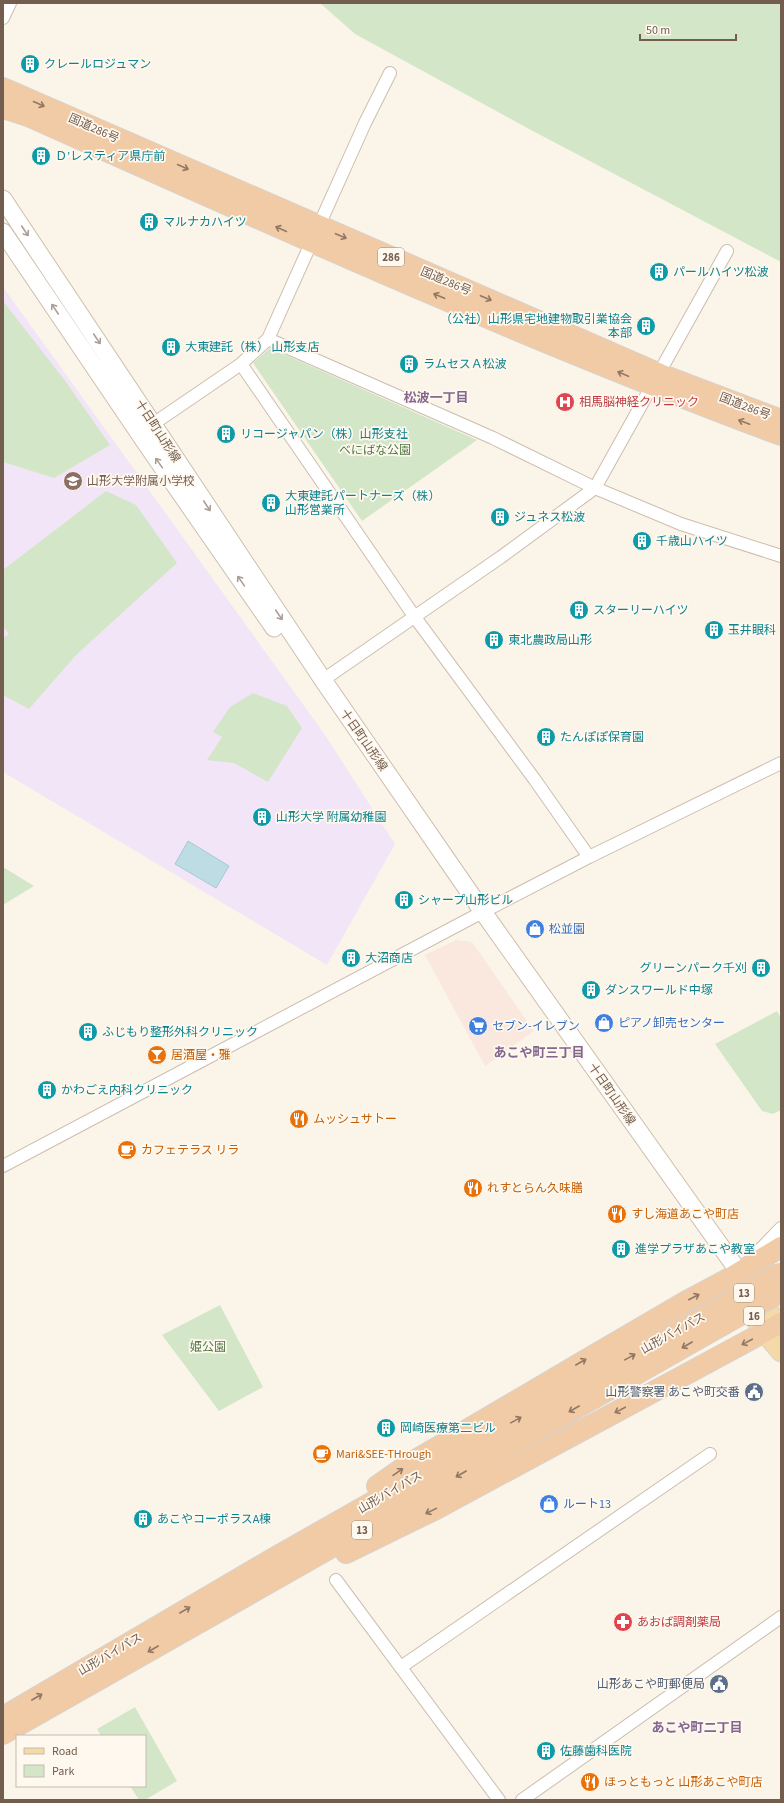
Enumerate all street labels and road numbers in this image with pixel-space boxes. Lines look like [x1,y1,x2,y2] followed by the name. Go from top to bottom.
[66,110,122,147] street label: 国道286号
[378,248,404,266] road number: 286
[418,263,474,300] street label: 国道286号
[717,389,773,424] street label: 国道286号
[131,396,184,466] street label: 十日町山形線
[336,706,391,775] street label: 十日町山形線
[584,1060,639,1129] street label: 十日町山形線
[734,1284,754,1302] road number: 13
[744,1307,764,1325] road number: 16
[638,1309,709,1358] street label: 山形バイパス
[355,1467,426,1518] street label: 山形バイパス
[352,1521,372,1539] road number: 13
[75,1629,146,1680] street label: 山形バイパス

